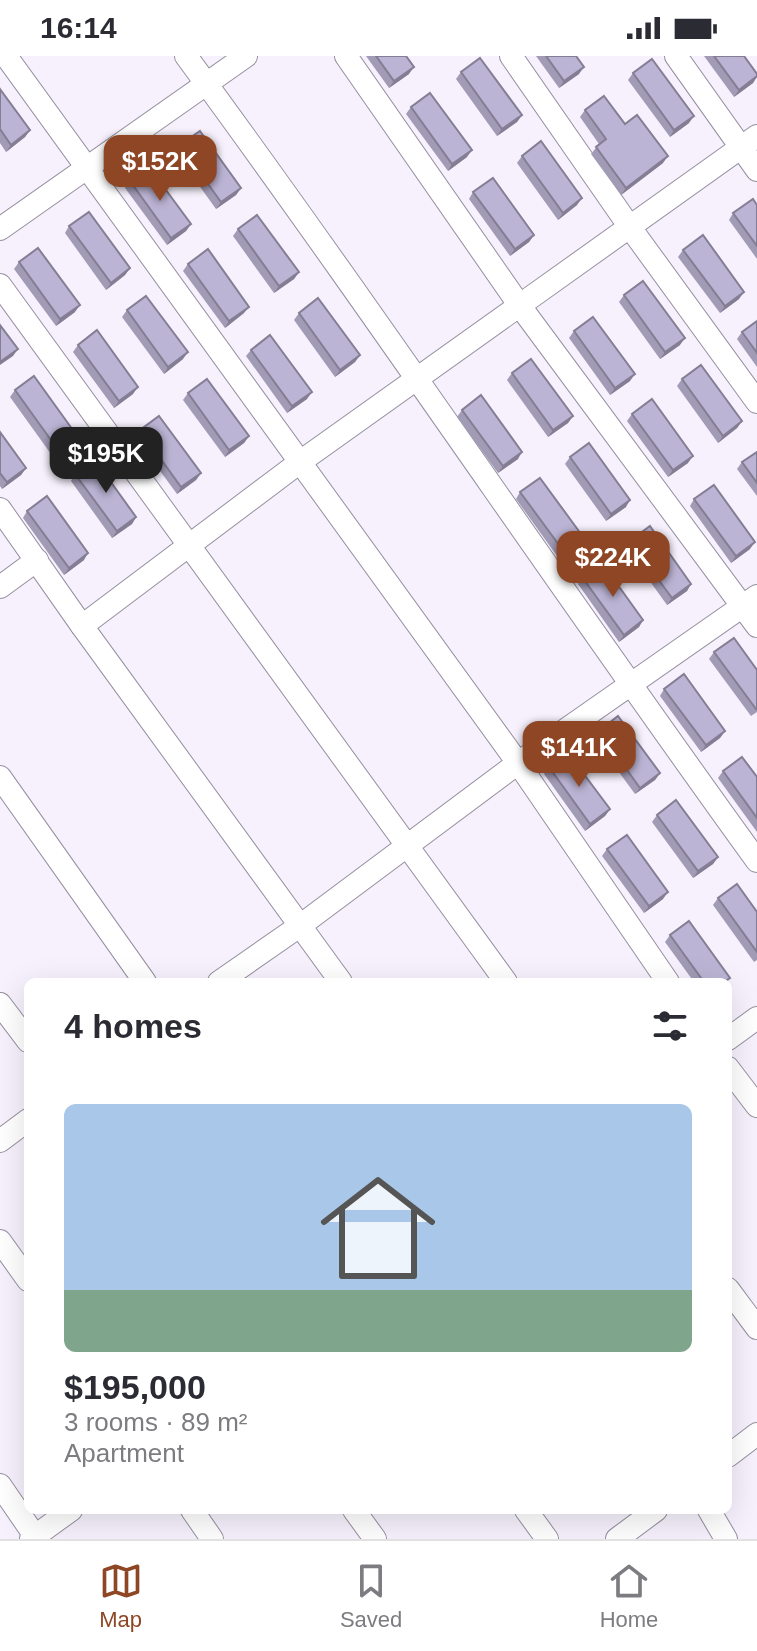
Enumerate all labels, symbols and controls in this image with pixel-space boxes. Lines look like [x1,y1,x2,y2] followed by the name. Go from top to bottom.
[40,11,117,44] text: 16:14
[104,135,216,203] pin: $152K
[122,146,198,176] text: $152K
[50,427,162,495] pin: $195K
[68,438,144,468] text: $195K
[557,531,669,599] pin: $224K
[575,542,651,572] text: $224K
[523,721,635,789] pin: $141K
[541,732,617,762] text: $141K
[648,1004,692,1048] icon: filters
[64,1007,202,1045] text: 4 homes
[306,1156,450,1300] icon: home
[64,1368,206,1406] text: $195,000
[64,1407,248,1437] text: 3 rooms · 89 m²
[64,1438,184,1468] text: Apartment
[99,1559,143,1633] tab: Map
[340,1559,402,1633] tab: Saved
[600,1559,658,1633] tab: Home

